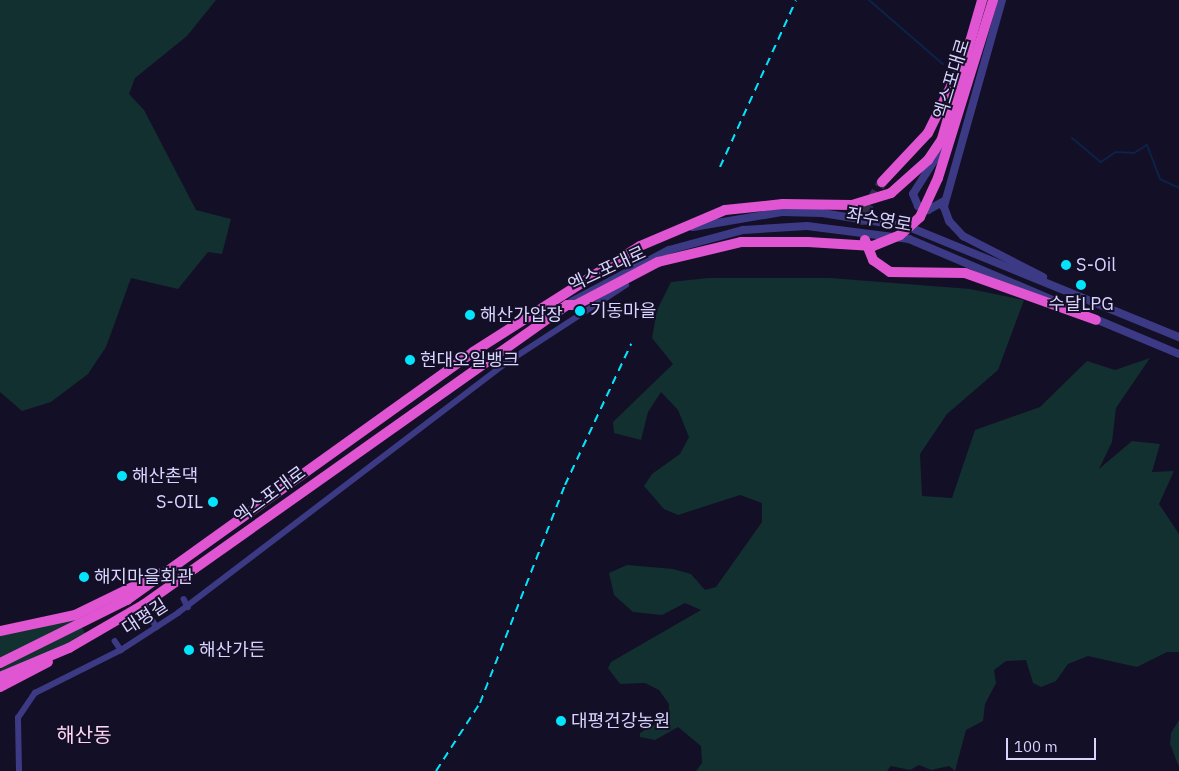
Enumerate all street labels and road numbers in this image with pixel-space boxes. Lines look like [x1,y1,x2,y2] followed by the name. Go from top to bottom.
[930,36,974,122] street label: 엑스포대로
[845,204,913,236] street label: 좌수영로
[565,242,649,296] street label: 엑스포대로
[230,462,310,528] street label: 엑스포대로
[118,594,172,640] street label: 대평길

